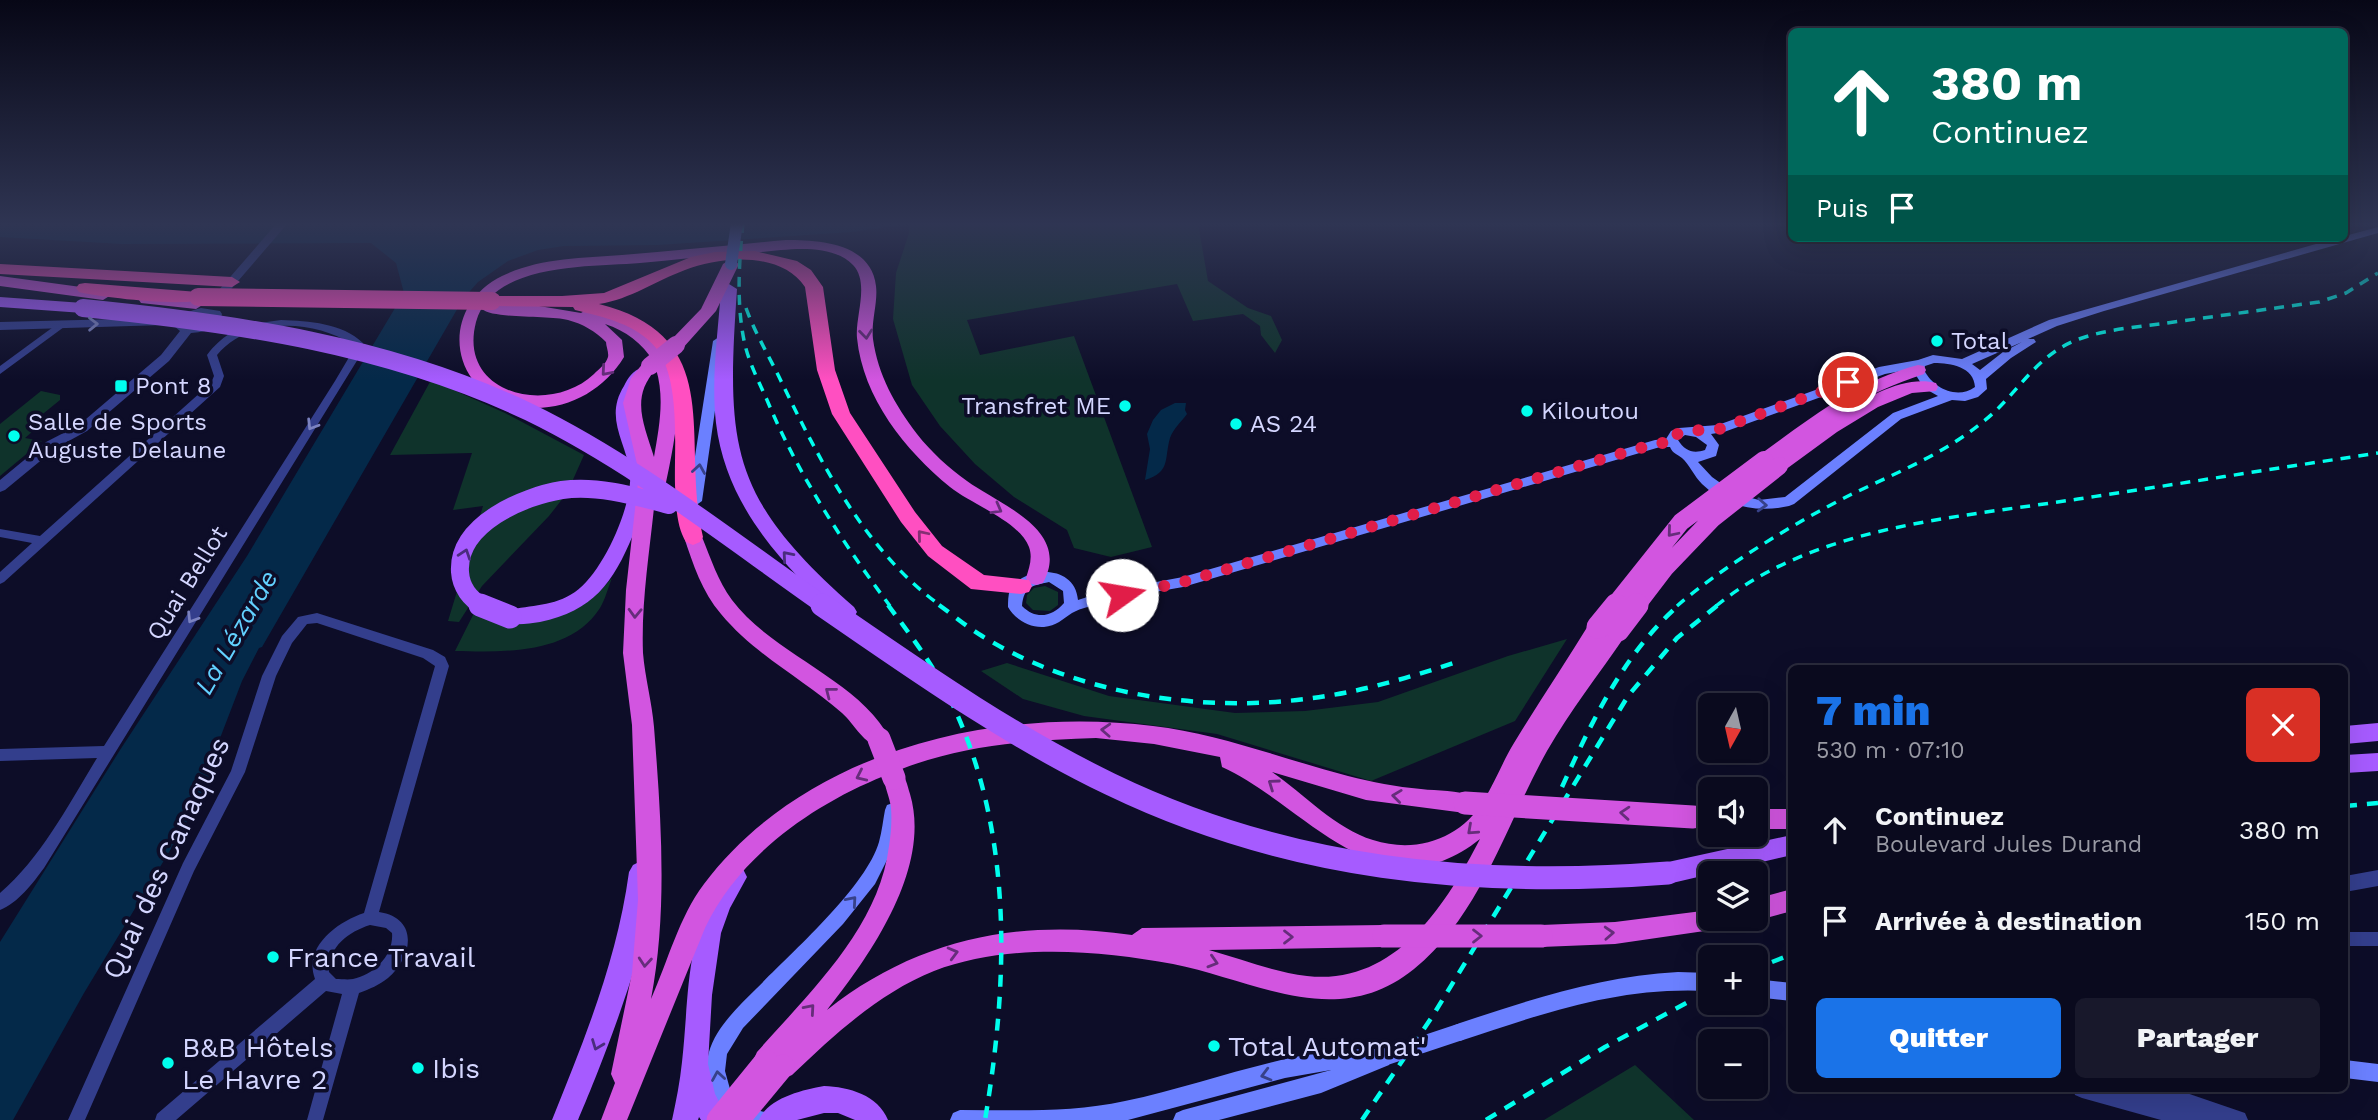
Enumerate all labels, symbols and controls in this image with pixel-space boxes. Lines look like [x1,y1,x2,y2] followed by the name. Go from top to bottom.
[1931,54,2082,112] text: 380 m
[1816,56,1907,147] icon: ahead
[1931,113,2089,151] text: Continuez
[1883,189,1921,227] icon: arrive
[1816,193,1869,223] text: Puis
[87,317,98,332] one-way arrow
[1951,327,2009,355] place label: Total
[858,328,873,340] one-way arrow
[1929,333,1945,349] marker: Total
[1818,352,1878,412] pin
[602,363,614,376] one-way arrow
[1829,363,1867,401] icon: arrive
[135,372,212,400] place label: Pont 8
[113,378,129,394] marker: Pont 8
[961,392,1111,420] place label: Transfret ME
[1541,397,1639,425] place label: Kiloutou
[1117,398,1133,414] marker: Transfret ME
[1519,403,1535,419] marker: Kiloutou
[28,408,226,464] place label: Salle de Sports Auguste Delaune
[1250,410,1317,438] place label: AS 24
[1228,416,1244,432] marker: AS 24
[308,417,321,430] one-way arrow
[6,428,22,444] marker: Salle de Sports Auguste Delaune
[691,463,706,475] one-way arrow
[1757,498,1768,513] one-way arrow
[990,501,1002,514] one-way arrow
[141,521,233,645] street label: Quai Bellot
[1668,525,1681,537] one-way arrow
[918,530,931,542] one-way arrow
[457,548,471,561] one-way arrow
[783,552,795,565] one-way arrow
[1085,558,1159,632] position arrow
[188,565,284,699] water label: La Lézarde
[627,608,642,619] one-way arrow
[187,610,200,623] one-way arrow
[1816,686,1931,735] text: 7 min
[825,688,838,700] one-way arrow
[2246,688,2320,762] button: close
[1698,693,1768,763] north arrow
[1698,693,1768,1099] map controls
[1100,723,1111,738] one-way arrow
[95,732,237,984] street label: Quai des Canaques
[1816,737,1965,764] text: 530 m · 07:10
[856,768,868,782] one-way arrow
[1698,777,1768,847] button: sound
[1268,780,1281,792] one-way arrow
[1392,788,1403,803] one-way arrow
[1875,801,2004,831] text: Continuez
[1619,805,1630,820] one-way arrow
[1816,811,1854,849] icon: ahead
[2239,815,2320,845] text: 380 m
[1467,822,1480,834] one-way arrow
[1875,831,2142,858] text: Boulevard Jules Durand
[1698,861,1768,931] button: layers
[844,896,856,909] one-way arrow
[1816,902,1854,940] icon: arrive
[1875,906,2142,936] text: Arrivée à destination
[2245,906,2320,936] text: 150 m
[1604,926,1615,941] one-way arrow
[1472,928,1482,944] one-way arrow
[1284,929,1294,945] one-way arrow
[287,941,476,974] place label: France Travail
[1698,945,1768,1015] button: +
[947,947,959,961] one-way arrow
[265,949,281,965] marker: France Travail
[1207,954,1219,969] one-way arrow
[638,957,653,968] one-way arrow
[1816,998,2061,1078] button: Quitter
[2075,998,2320,1078] button: Partager
[802,1005,814,1018] one-way arrow
[1698,1029,1768,1099] button: −
[1228,1030,1426,1063] place label: Total Automat'
[182,1031,334,1096] place label: B&B Hôtels Le Havre 2
[592,1038,606,1050] one-way arrow
[1206,1038,1222,1054] marker: Total Automat'
[432,1052,480,1085] place label: Ibis
[160,1055,176,1071] marker: B&B Hôtels Le Havre 2
[410,1060,426,1076] marker: Ibis
[1260,1067,1272,1082] one-way arrow
[711,1070,726,1082] one-way arrow

